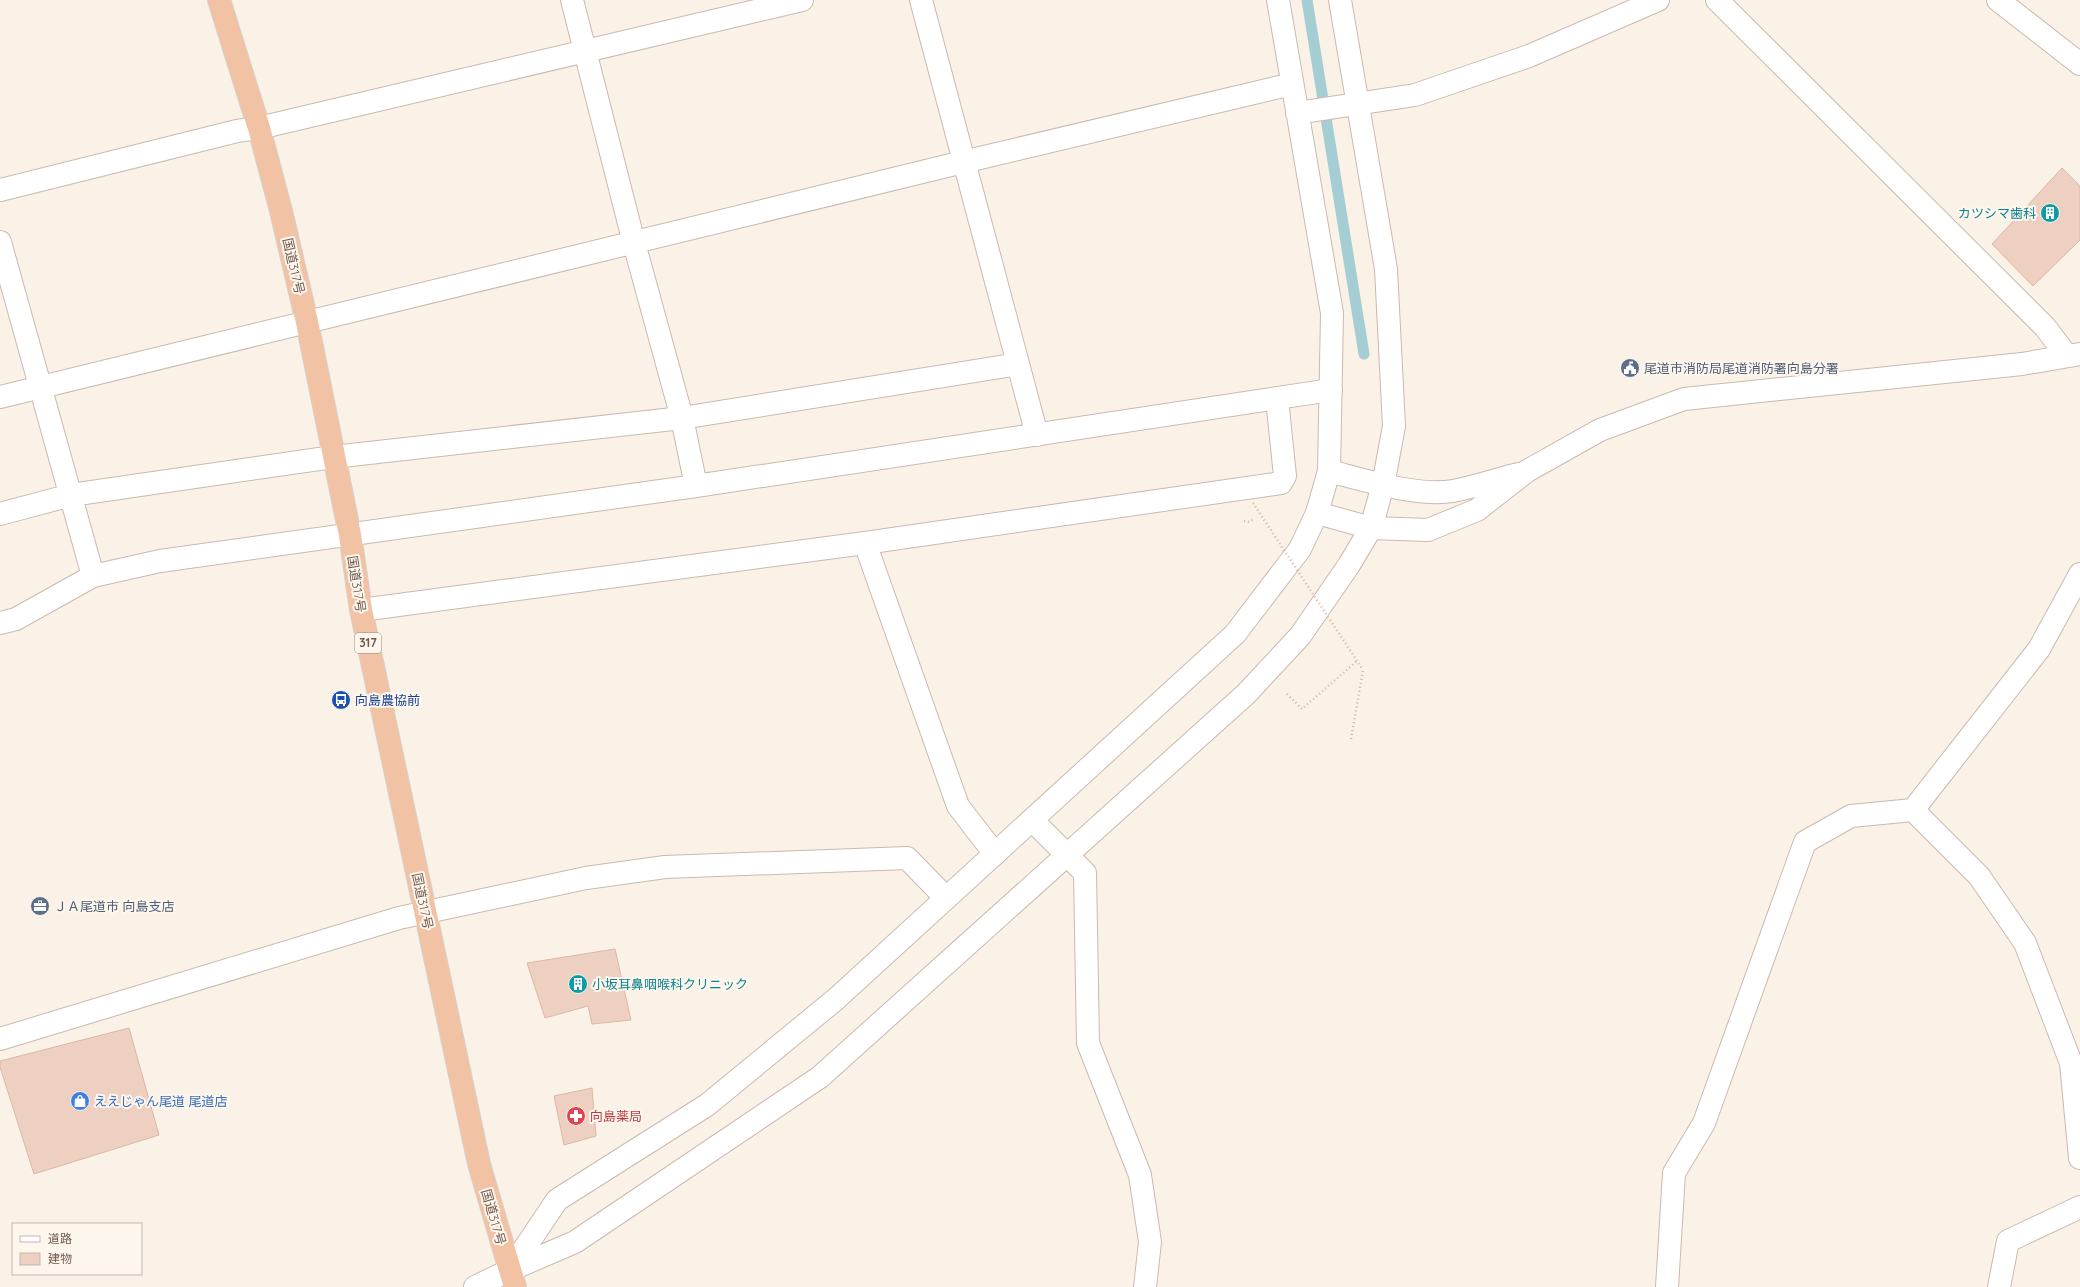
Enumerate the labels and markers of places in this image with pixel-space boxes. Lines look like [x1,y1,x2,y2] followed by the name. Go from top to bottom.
[2039,202,2061,224] building icon: カツシマ歯科
[1958,205,2036,221] place label: カツシマ歯科
[1619,357,1641,379] public building icon: 尾道市消防局尾道消防署向島分署
[1644,360,1839,376] place label: 尾道市消防局尾道消防署向島分署
[330,689,352,711] bus stop icon: 向島農協前
[355,692,420,708] place label: 向島農協前
[29,895,51,917] office icon: ＪＡ尾道市 向島支店
[54,898,175,914] place label: ＪＡ尾道市 向島支店
[567,973,589,995] building icon: 小坂耳鼻咽喉科クリニック
[592,976,748,992] place label: 小坂耳鼻咽喉科クリニック
[69,1090,91,1112] shop icon: ええじゃん尾道 尾道店
[94,1093,228,1109] place label: ええじゃん尾道 尾道店
[565,1105,587,1127] pharmacy icon: 向島薬局
[590,1108,642,1124] place label: 向島薬局

